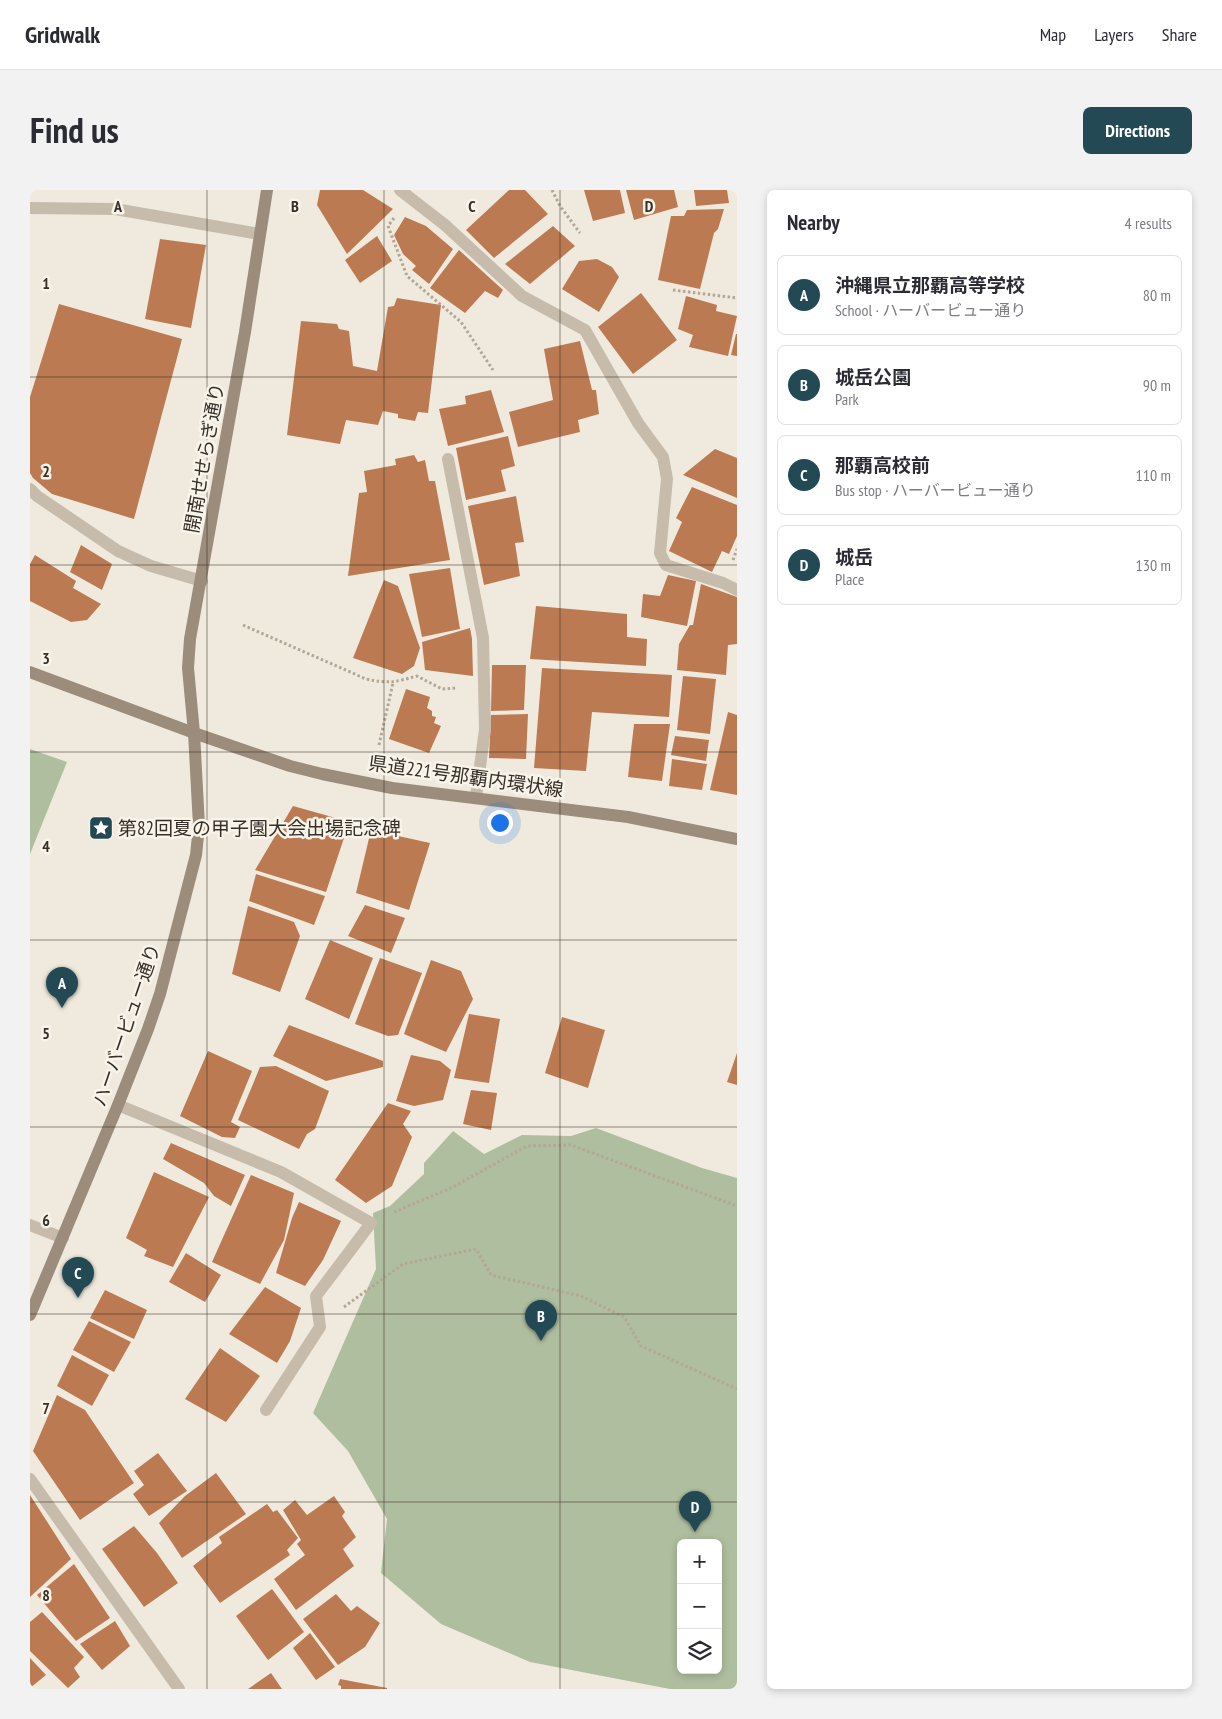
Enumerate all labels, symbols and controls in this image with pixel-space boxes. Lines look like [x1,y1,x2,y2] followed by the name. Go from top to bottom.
[25,19,100,50] text: Gridwalk
[1040,23,1066,46] text: Map
[1094,23,1134,46] text: Layers
[1162,23,1197,46] text: Share
[30,107,119,153] text: Find us
[1083,107,1192,154] button: Directions
[113,196,123,216] text: A
[291,196,299,216] text: B
[468,196,476,216] text: C
[645,196,654,216] text: D
[787,209,840,236] text: Nearby
[1125,213,1172,233] text: 4 results
[42,273,50,293] text: 1
[835,273,1025,297] text: 沖縄県立那覇高等学校
[800,285,808,305] text: A
[1143,285,1171,305] text: 80 m
[835,300,1026,320] text: School · ハーバービュー通り
[835,365,911,389] text: 城岳公園
[800,375,808,395] text: B
[1143,375,1171,395] text: 90 m
[179,381,229,535] street label: 開南せせらぎ通り
[835,389,859,409] text: Park
[835,453,930,477] text: 那覇高校前
[42,461,50,481] text: 2
[800,465,808,485] text: C
[1136,465,1171,485] text: 110 m
[835,480,1036,500] text: Bus stop · ハーバービュー通り
[835,545,873,569] text: 城岳
[800,555,808,575] text: D
[1136,555,1171,575] text: 130 m
[835,569,864,589] text: Place
[42,648,50,668] text: 3
[367,750,565,802] street label: 県道221号那覇内環状線
[487,810,513,836] your location
[88,815,114,841] place icon: 第82回夏の甲子園大会出場記念碑
[118,816,401,840] place label: 第82回夏の甲子園大会出場記念碑
[42,836,50,856] text: 4
[87,940,165,1110] street label: ハーバービュー通り
[46,967,78,1008] pin: A
[42,1023,50,1043] text: 5
[42,1210,50,1230] text: 6
[62,1257,94,1298] pin: C
[525,1300,557,1341] pin: B
[42,1398,50,1418] text: 7
[679,1491,711,1532] pin: D
[677,1539,722,1674] map controls
[677,1539,722,1584] button: +
[677,1584,722,1629] button: −
[42,1585,50,1605] text: 8
[677,1629,722,1674] button: layers

